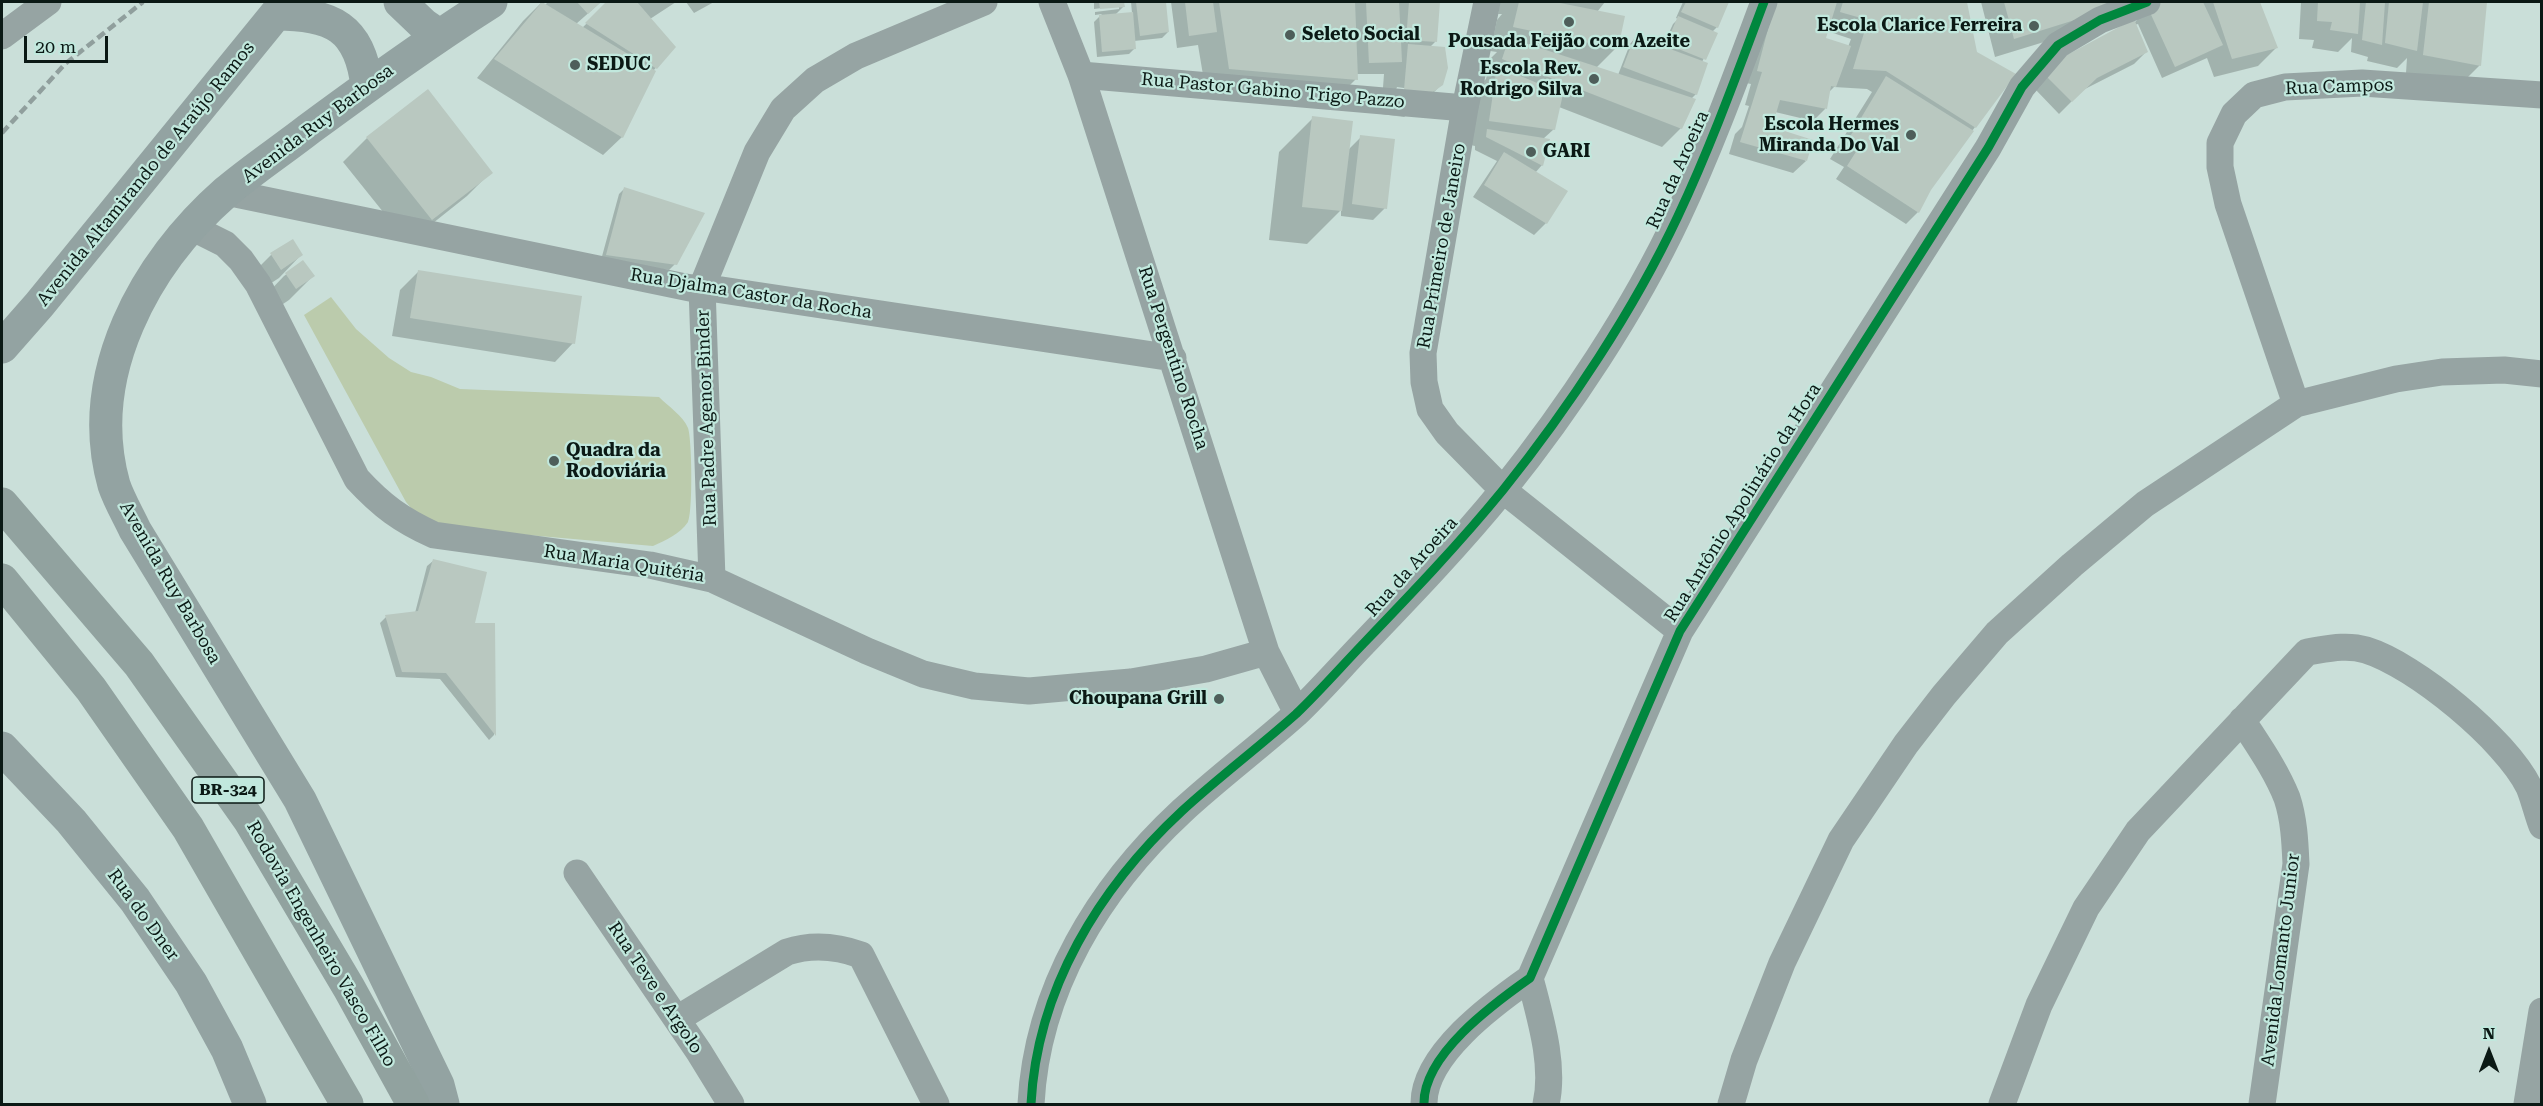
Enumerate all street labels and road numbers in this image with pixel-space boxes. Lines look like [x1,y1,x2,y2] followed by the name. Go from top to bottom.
[33,38,259,310] street label: Avenida Altamirando de Araújo Ramos
[238,60,398,188] street label: Avenida Ruy Barbosa
[1140,69,1406,113] street label: Rua Pastor Gabino Trigo Pazzo
[2285,74,2393,100] street label: Rua Campos
[1642,108,1714,232] street label: Rua da Aroeira
[1413,142,1471,350] street label: Rua Primeiro de Janeiro
[629,264,873,324] street label: Rua Djalma Castor da Rocha
[1133,264,1213,452] street label: Rua Pergentino Rocha
[692,309,722,527] street label: Rua Padre Agenor Binder
[1660,379,1826,627] street label: Rua Antônio Apolinário da Hora
[115,498,225,668] street label: Avenida Ruy Barbosa
[1361,513,1463,621] street label: Rua da Aroeira
[542,541,706,587] street label: Rua Maria Quitéria
[192,777,264,803] road number: BR-324
[242,817,400,1071] street label: Rodovia Engenheiro Vasco Filho
[2257,852,2305,1068] street label: Avenida Lomanto Junior
[103,865,183,965] street label: Rua do Dner
[603,918,707,1058] street label: Rua Teve e Argolo

